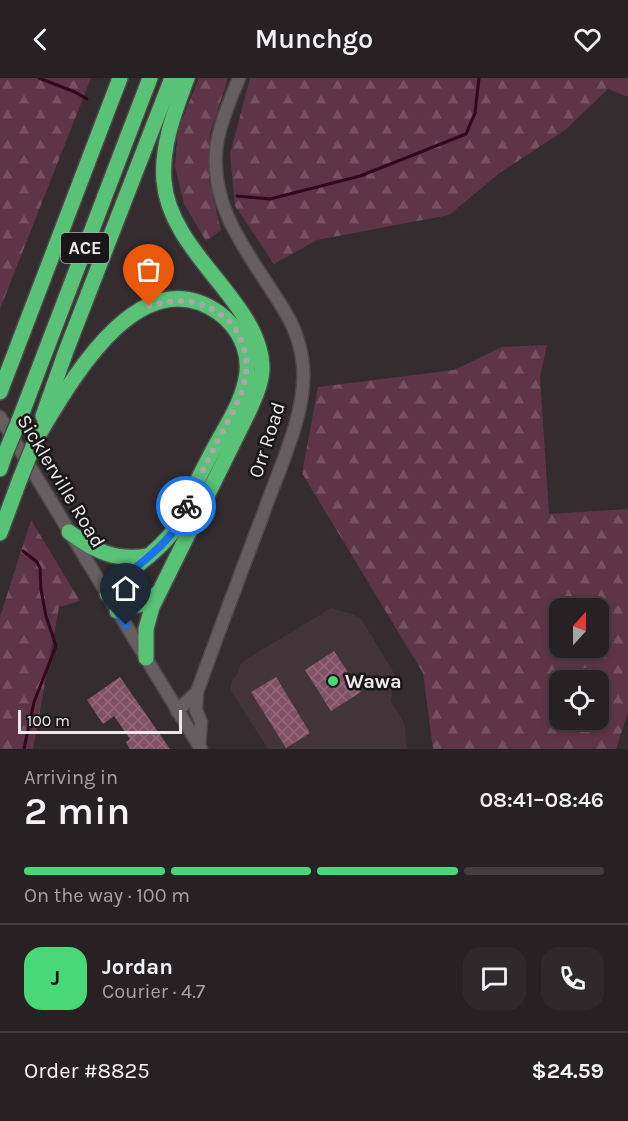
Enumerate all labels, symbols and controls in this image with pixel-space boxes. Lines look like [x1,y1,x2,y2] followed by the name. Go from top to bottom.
[24,23,57,56] icon: back
[255,23,373,55] text: Munchgo
[571,23,604,56] icon: heart
[61,233,109,263] road number: ACE
[123,244,174,306] pin
[132,253,165,286] icon: bag
[244,399,290,481] street label: Orr Road
[12,410,110,552] street label: Sicklerville Road
[156,476,216,536] courier
[170,490,203,523] icon: bike
[100,563,151,625] pin
[109,572,142,605] icon: home
[549,598,609,658] north arrow
[549,598,609,730] map controls
[345,670,402,693] place label: Wawa
[549,670,609,730] button: locate
[326,674,340,688] marker: Wawa
[18,707,182,734] scale bar
[27,711,70,730] text: 100 m
[24,766,118,789] text: Arriving in
[479,787,604,813] text: 08:41–08:46
[24,788,130,834] text: 2 min
[24,884,190,907] text: On the way · 100 m
[463,947,526,1010] button: chat
[541,947,604,1010] button: phone
[102,954,173,980] text: Jordan
[51,965,60,991] text: J
[102,980,205,1003] text: Courier · 4.7
[24,1058,150,1084] text: Order #8825
[531,1058,604,1084] text: $24.59

